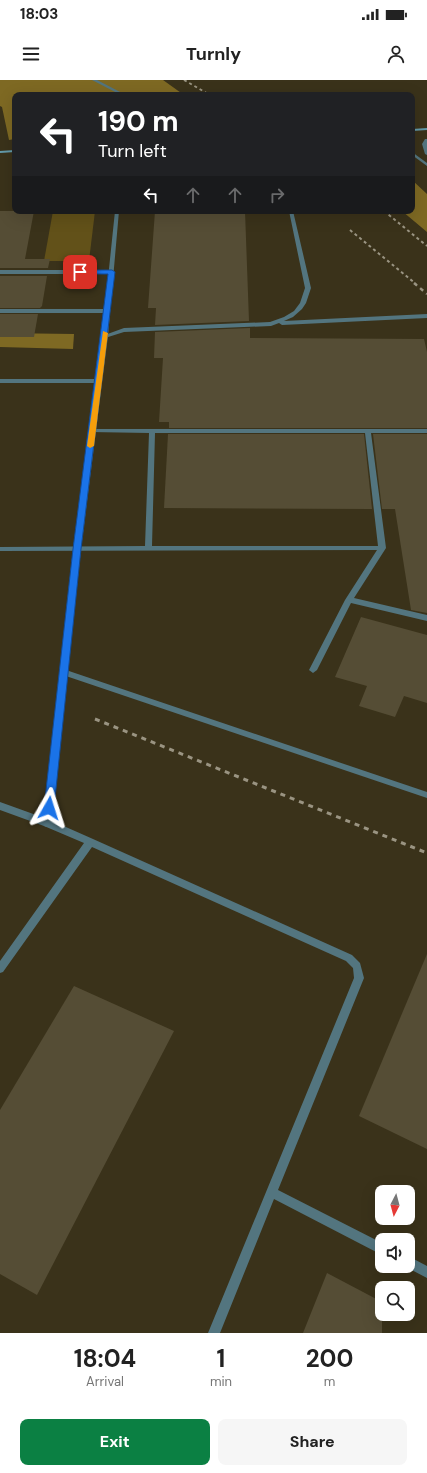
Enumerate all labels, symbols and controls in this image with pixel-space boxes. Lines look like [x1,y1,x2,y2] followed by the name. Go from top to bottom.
[20,4,58,24] text: 18:03
[186,42,241,66] text: Turnly
[20,43,42,65] icon: menu
[385,43,407,65] icon: person
[98,103,179,140] text: 190 m
[32,108,84,160] icon: left
[98,139,167,163] text: Turn left
[140,184,162,206] icon: left
[182,184,204,206] icon: ahead
[224,184,246,206] icon: ahead
[266,184,288,206] icon: right
[63,255,97,289] pin
[69,261,91,283] icon: arrive
[28,787,70,829] position arrow
[375,1185,415,1225] north arrow
[375,1185,415,1321] map controls
[375,1233,415,1273] button: sound
[375,1281,415,1321] button: search
[74,1343,136,1374] text: 18:04
[217,1343,225,1374] text: 1
[306,1343,353,1374] text: 200
[86,1373,124,1390] text: Arrival
[210,1373,232,1390] text: min
[324,1373,335,1390] text: m
[20,1419,210,1465] button: Exit
[218,1419,407,1465] button: Share

